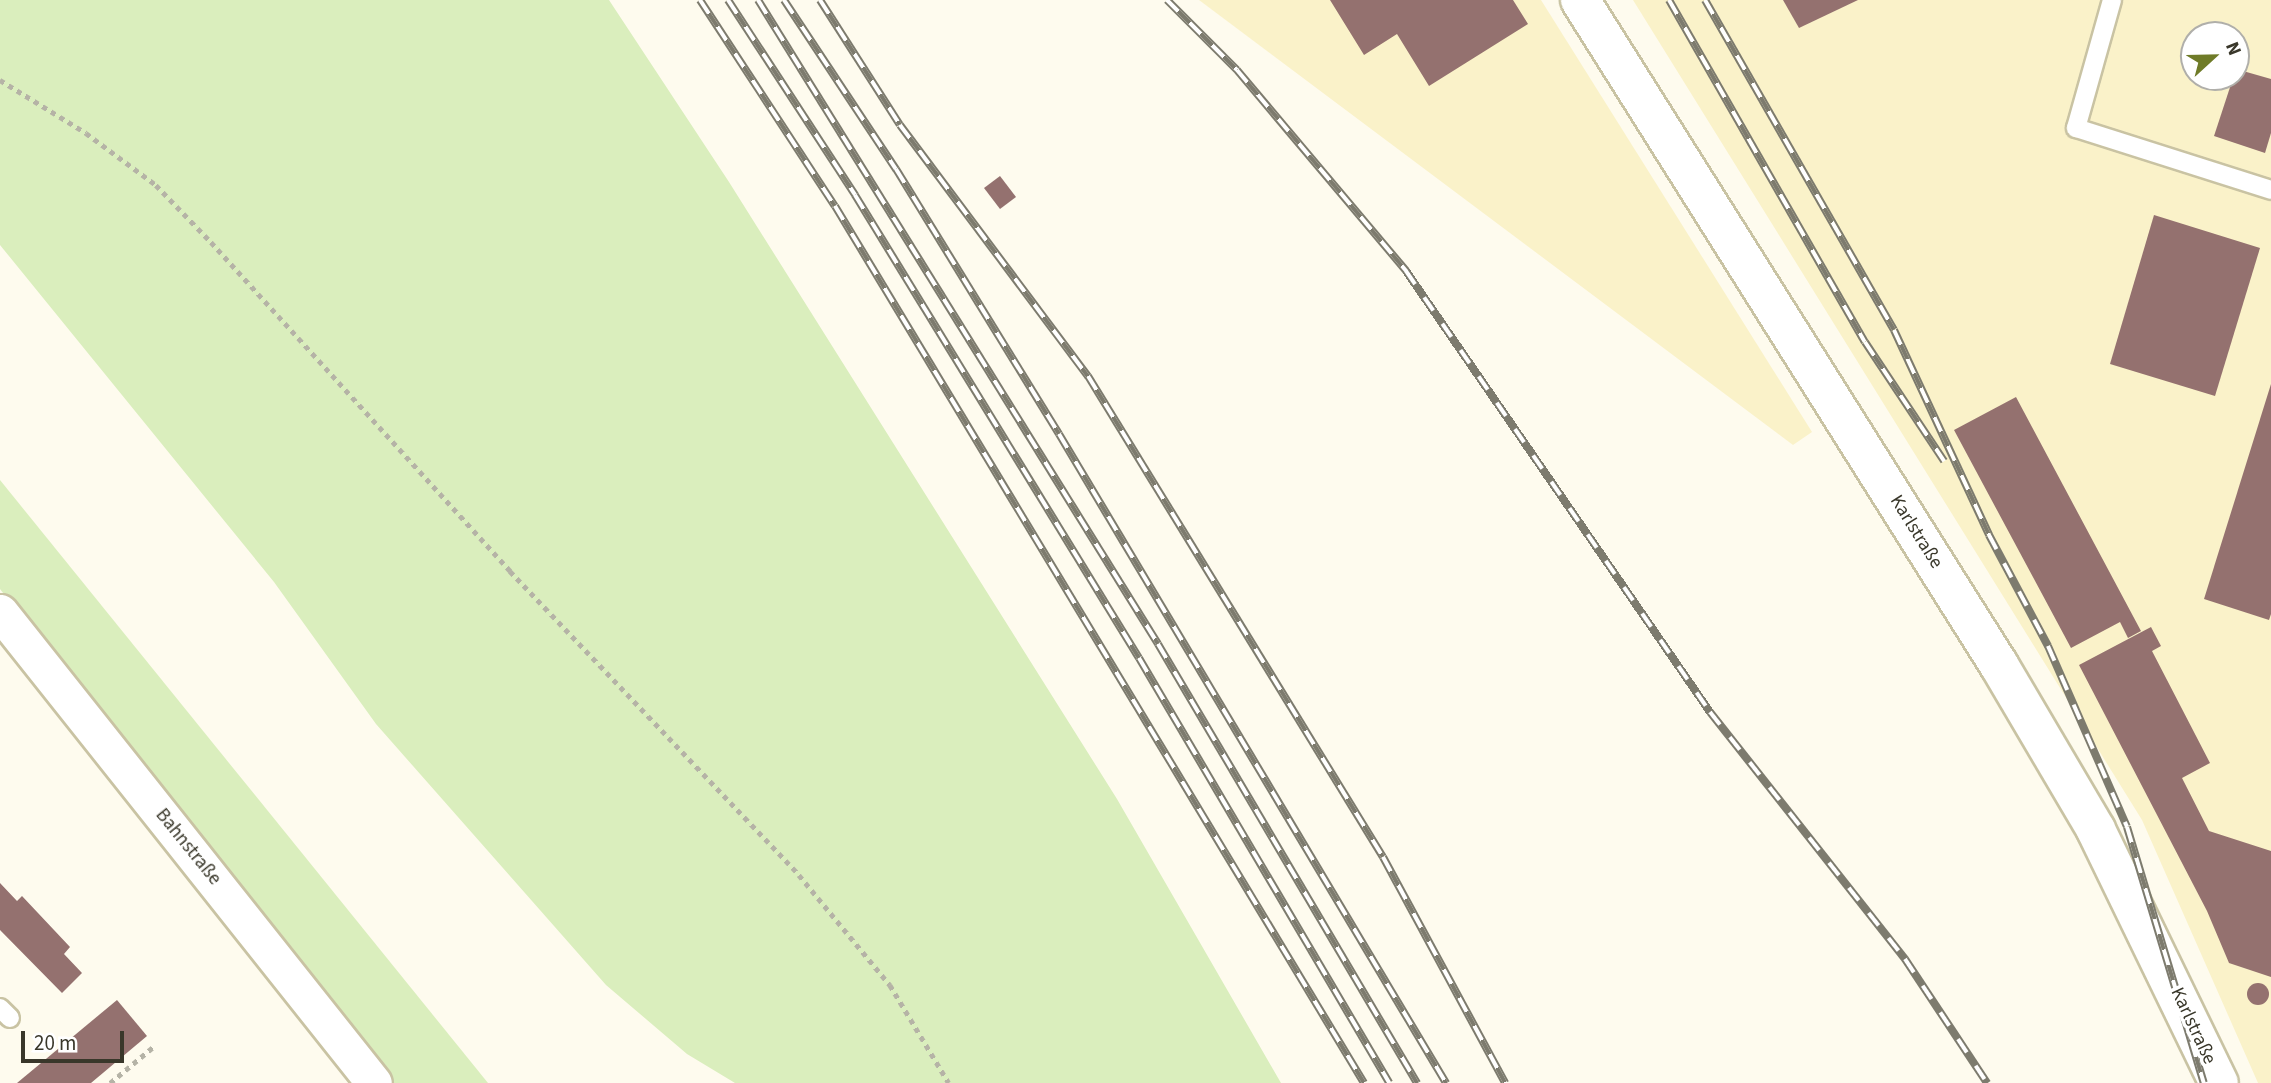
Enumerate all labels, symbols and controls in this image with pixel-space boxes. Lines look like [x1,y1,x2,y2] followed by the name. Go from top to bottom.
[2180,21,2250,91] north arrow
[2218,38,2248,60] text: N
[1885,491,1947,573] street label: Karlstraße
[150,804,226,890] street label: Bahnstraße
[2165,984,2221,1068] street label: Karlstraße
[24,1016,128,1060] scale bar
[34,1028,76,1058] text: 20 m

